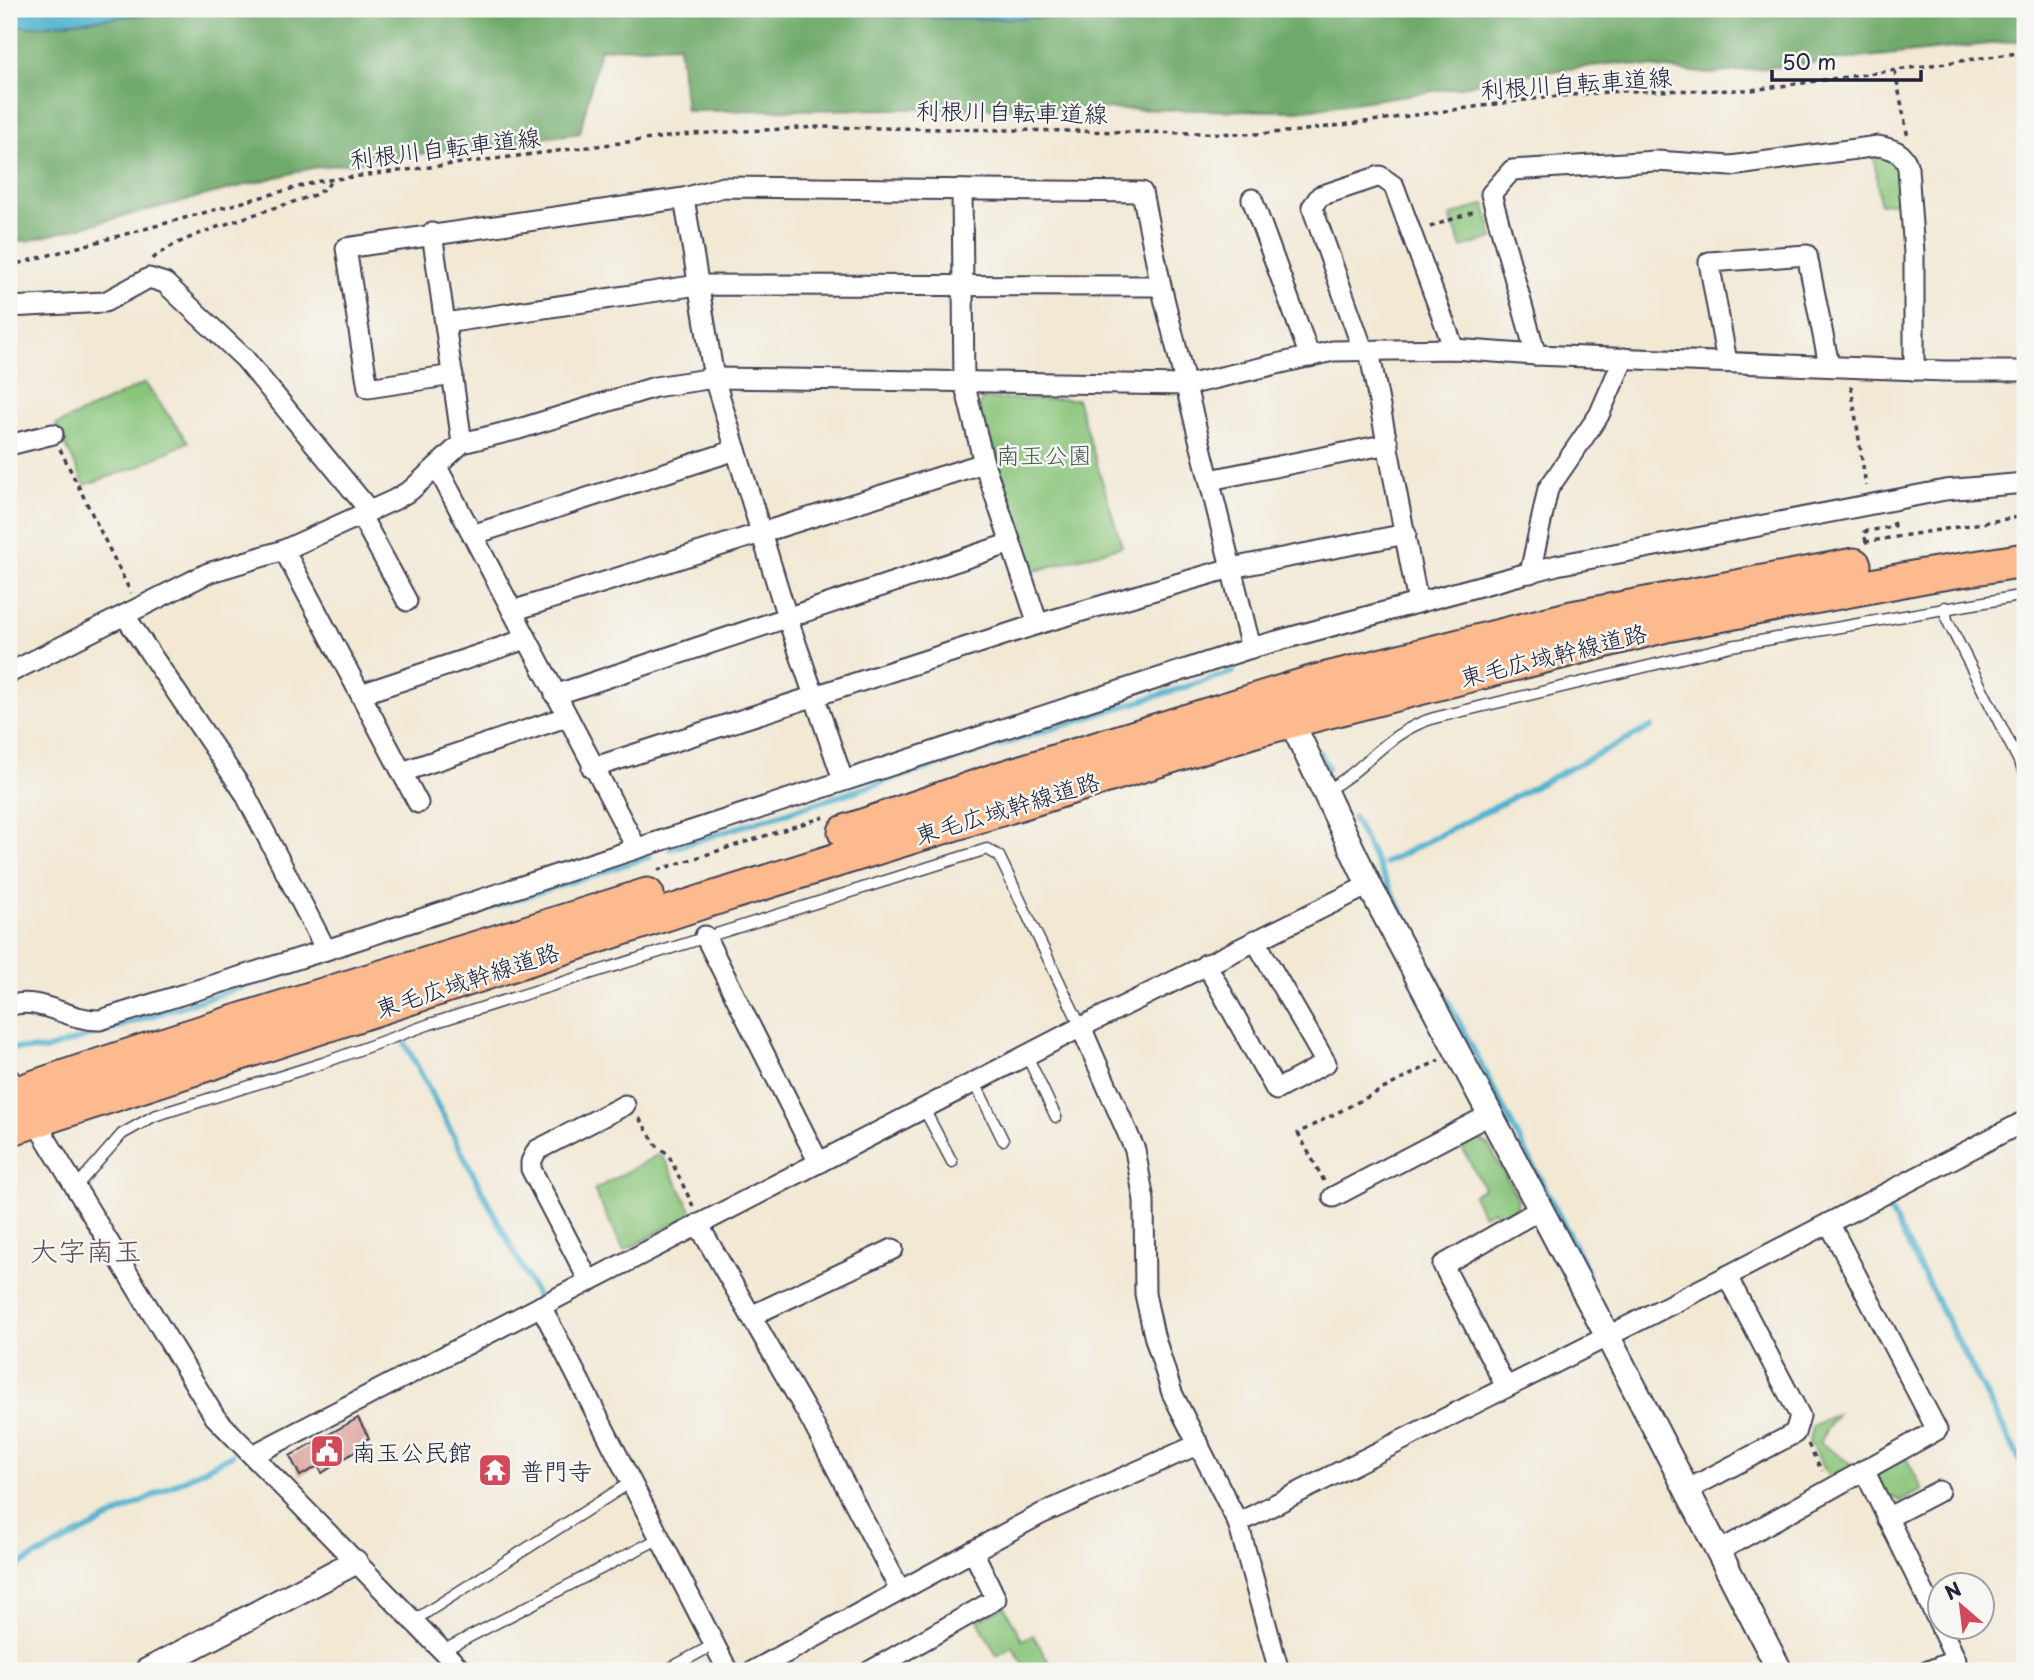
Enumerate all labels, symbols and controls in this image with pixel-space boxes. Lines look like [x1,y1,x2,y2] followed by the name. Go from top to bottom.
[1772,38,1920,82] scale bar
[1782,45,1836,77] text: 50 m
[1479,57,1673,107] street label: 利根川自転車道線
[916,91,1108,131] street label: 利根川自転車道線
[348,117,542,177] street label: 利根川自転車道線
[996,436,1092,472] park label: 南玉公園
[1455,613,1651,695] street label: 東毛広域幹線道路
[910,762,1104,852] street label: 東毛広域幹線道路
[370,932,564,1026] street label: 東毛広域幹線道路
[30,1228,142,1271] district label: 大字南玉
[308,1432,346,1470] public building icon: 南玉公民館
[352,1433,472,1469] place label: 南玉公民館
[476,1451,514,1489] temple icon: 普門寺
[520,1452,592,1488] place label: 普門寺
[1926,1572,1996,1642] north arrow
[1939,1574,1966,1606] text: N

